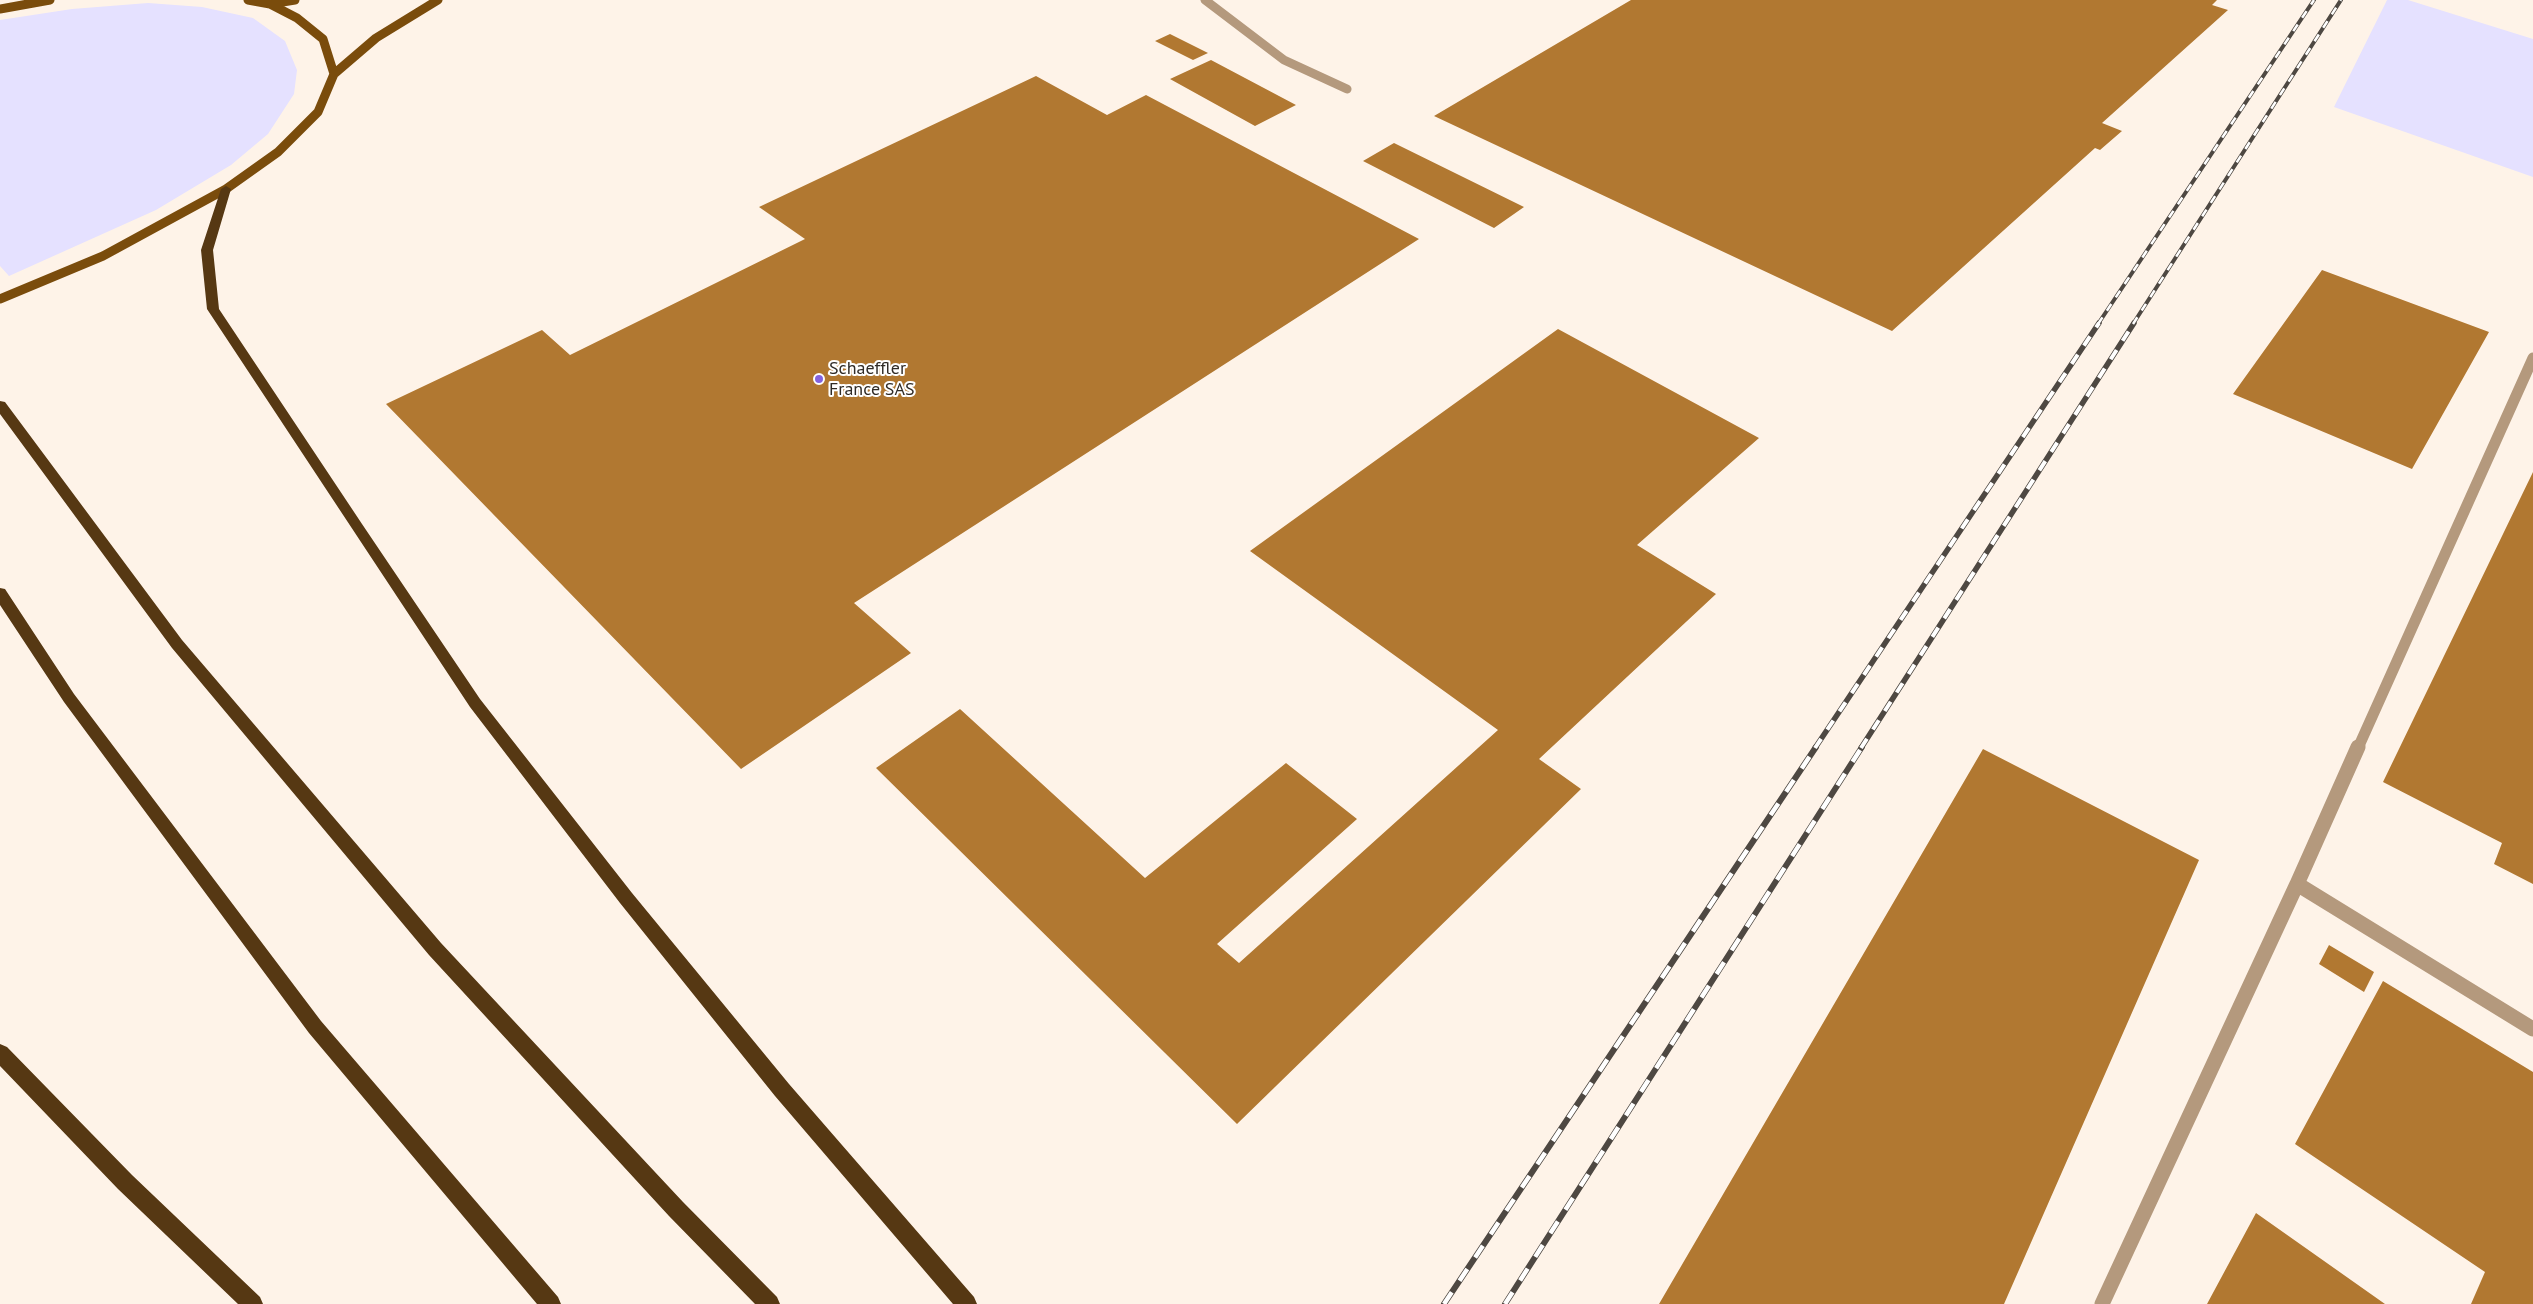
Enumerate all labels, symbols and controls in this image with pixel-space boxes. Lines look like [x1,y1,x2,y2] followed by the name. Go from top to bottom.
[829,358,914,400] place label: Schaeffler France SAS
[813,373,825,385] marker: Schaeffler France SAS

